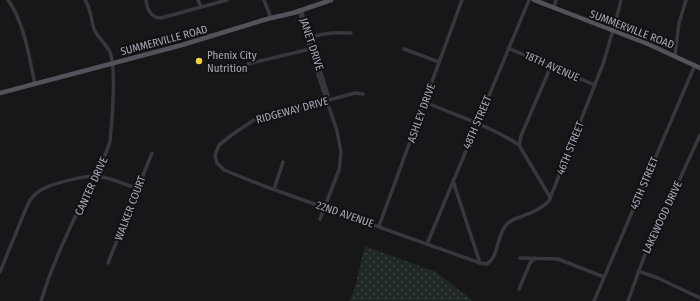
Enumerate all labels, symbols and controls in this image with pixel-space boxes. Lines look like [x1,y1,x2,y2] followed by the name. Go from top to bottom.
[588,7,676,52] street label: SUMMERVILLE ROAD
[297,16,326,72] street label: JANET DRIVE
[119,23,209,58] street label: SUMMERVILLE ROAD
[207,49,257,75] place label: Phenix City Nutrition
[522,49,581,84] street label: 18TH AVENUE
[194,56,204,66] marker: Phenix City Nutrition
[405,82,438,145] street label: ASHLEY DRIVE
[460,93,495,151] street label: 48TH STREET
[255,95,330,126] street label: RIDGEWAY DRIVE
[554,119,587,177] street label: 46TH STREET
[628,154,662,211] street label: 45TH STREET
[72,155,111,217] street label: CANTER DRIVE
[112,173,149,242] street label: WALKER COURT
[640,179,685,256] street label: LAKEWOOD DRIVE
[314,199,375,230] street label: 22ND AVENUE

